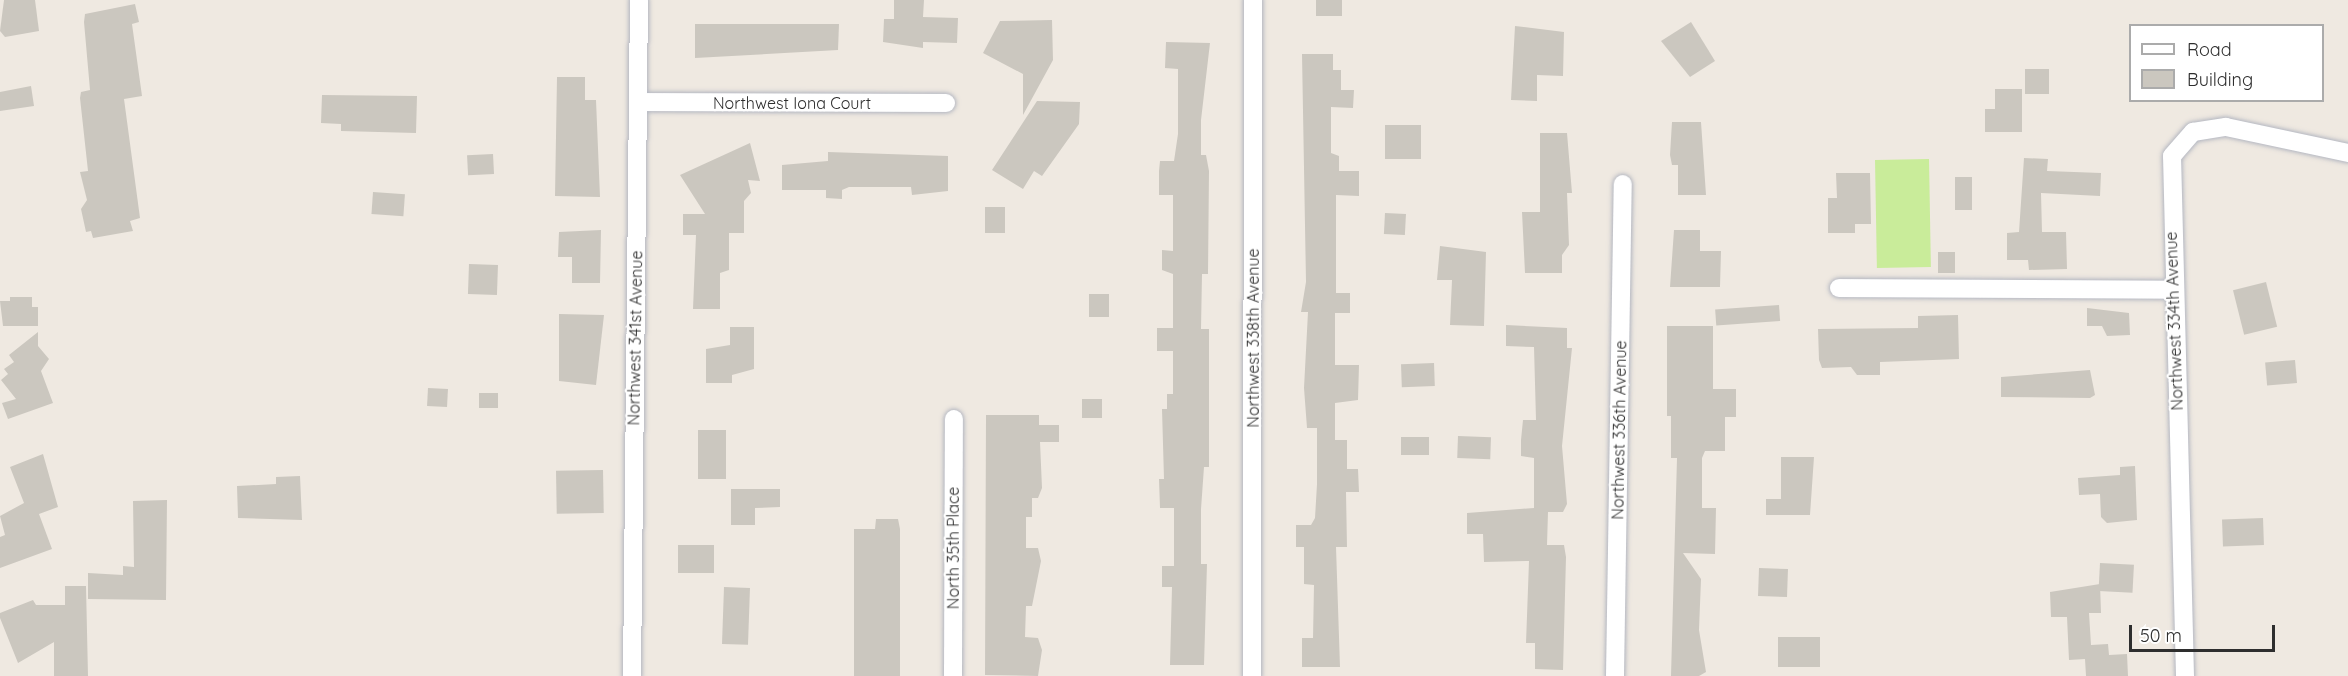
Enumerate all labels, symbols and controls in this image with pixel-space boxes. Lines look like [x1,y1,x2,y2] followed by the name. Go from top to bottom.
[2129,24,2324,102] legend
[2187,38,2232,61] text: Road
[2187,68,2253,91] text: Building
[713,93,871,113] street label: Northwest Iona Court
[2161,231,2187,411] street label: Northwest 334th Avenue
[1243,248,1263,428] street label: Northwest 338th Avenue
[624,250,646,426] street label: Northwest 341st Avenue
[1608,340,1630,520] street label: Northwest 336th Avenue
[943,487,963,609] street label: North 35th Place
[2132,613,2278,651] scale bar
[2140,624,2182,647] text: 50 m

